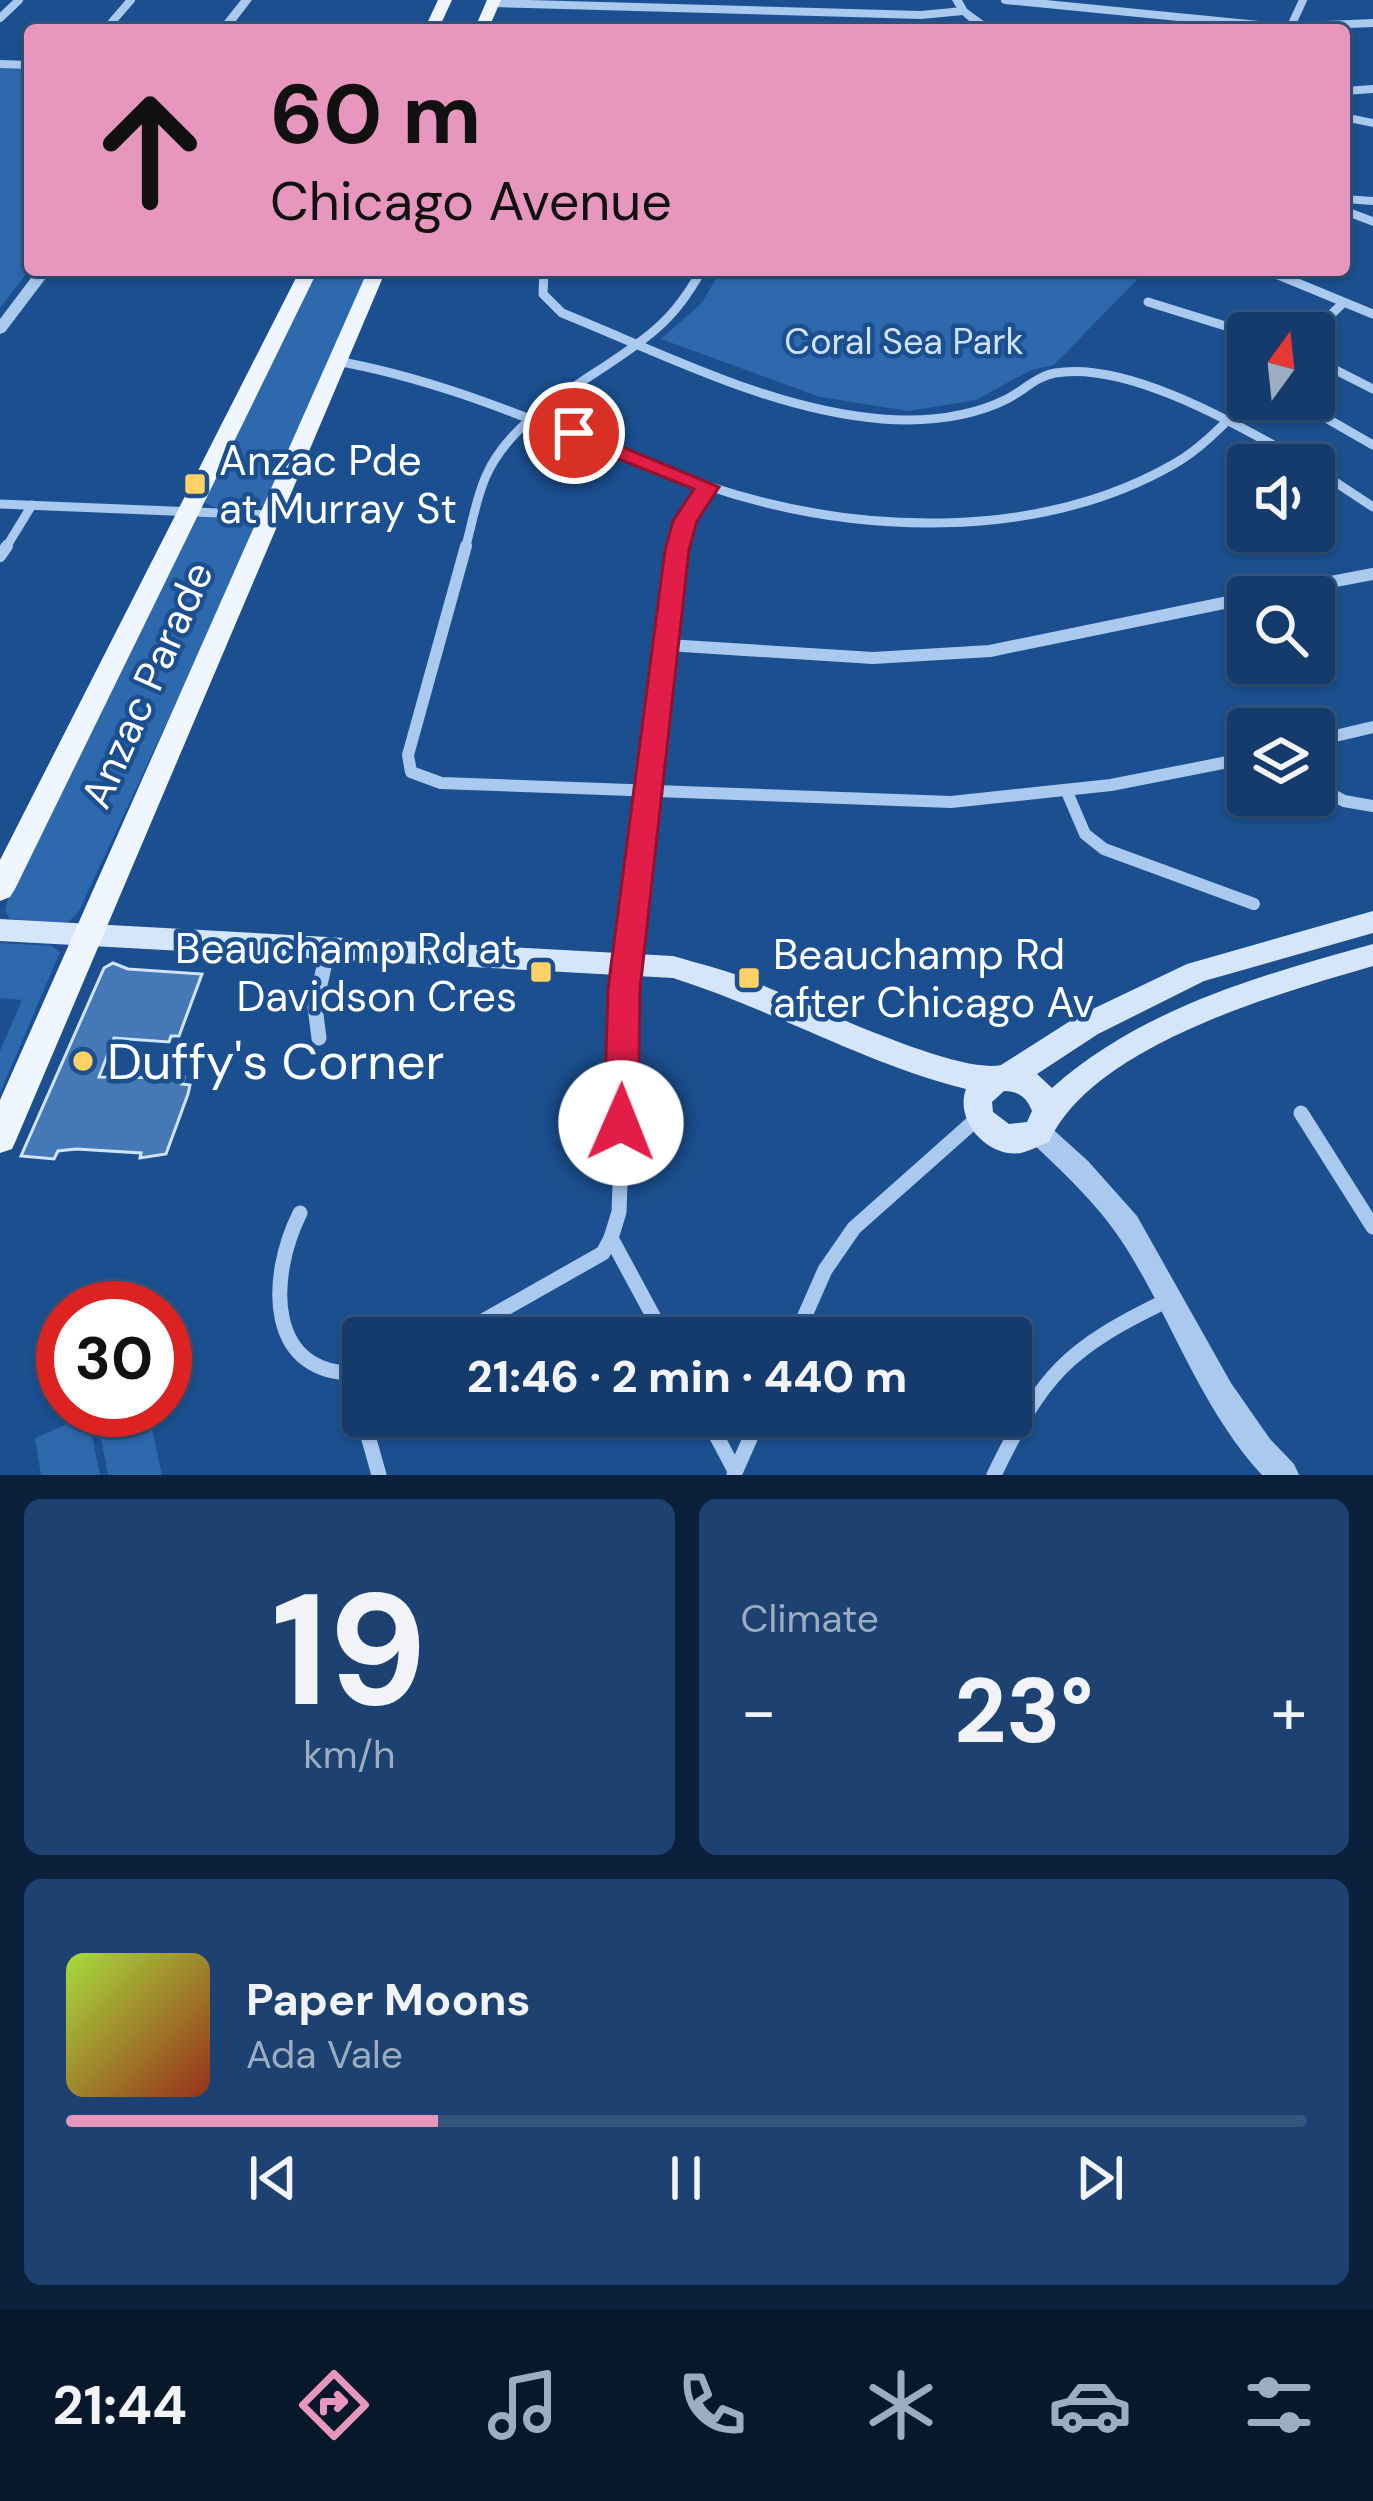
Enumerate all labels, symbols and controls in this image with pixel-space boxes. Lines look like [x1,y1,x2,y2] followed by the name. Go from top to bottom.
[270,60,481,169] text: 60 m
[72,72,228,228] icon: ahead
[270,166,672,237] text: Chicago Avenue
[1227,312,1335,420] north arrow
[1227,312,1335,816] map controls
[784,318,1024,365] park label: Coral Sea Park
[523,382,625,484] pin
[541,400,607,466] icon: arrive
[219,433,457,536] place label: Anzac Pde at Murray St
[1227,444,1335,552] button: sound
[182,471,208,497] marker: Anzac Pde at Murray St
[68,553,226,817] street label: Anzac Parade
[1227,576,1335,684] button: search
[1227,708,1335,816] button: layers
[175,921,517,1024] place label: Beauchamp Rd at Davidson Cres
[773,927,1094,1030] place label: Beauchamp Rd after Chicago Av
[528,959,554,985] marker: Beauchamp Rd at Davidson Cres
[736,965,762,991] marker: Beauchamp Rd after Chicago Av
[107,1028,444,1095] place label: Duffy's Corner
[70,1048,96,1074] marker: Duffy's Corner
[558,1060,684,1186] position arrow
[36,1281,192,1437] speed limit sign: 30
[467,1347,907,1406] text: 21:46 · 2 min · 440 m
[271,1549,427,1752] text: 19
[741,1593,879,1644] text: Climate
[954,1653,1093,1770] text: 23°
[741,1669,777,1754] text: −
[1271,1669,1307,1754] text: +
[303,1729,395,1780] text: km/h
[246,1970,531,2029] text: Paper Moons
[246,2029,403,2080] text: Ada Vale
[240,2145,306,2211] icon: previous
[653,2145,719,2211] icon: pause
[1067,2145,1133,2211] icon: next
[292,2363,376,2447] icon: directions
[481,2363,565,2447] icon: music
[670,2363,754,2447] icon: phone
[859,2363,943,2447] icon: climate
[1048,2363,1132,2447] icon: car
[1237,2363,1321,2447] icon: filters
[52,2370,187,2441] text: 21:44

